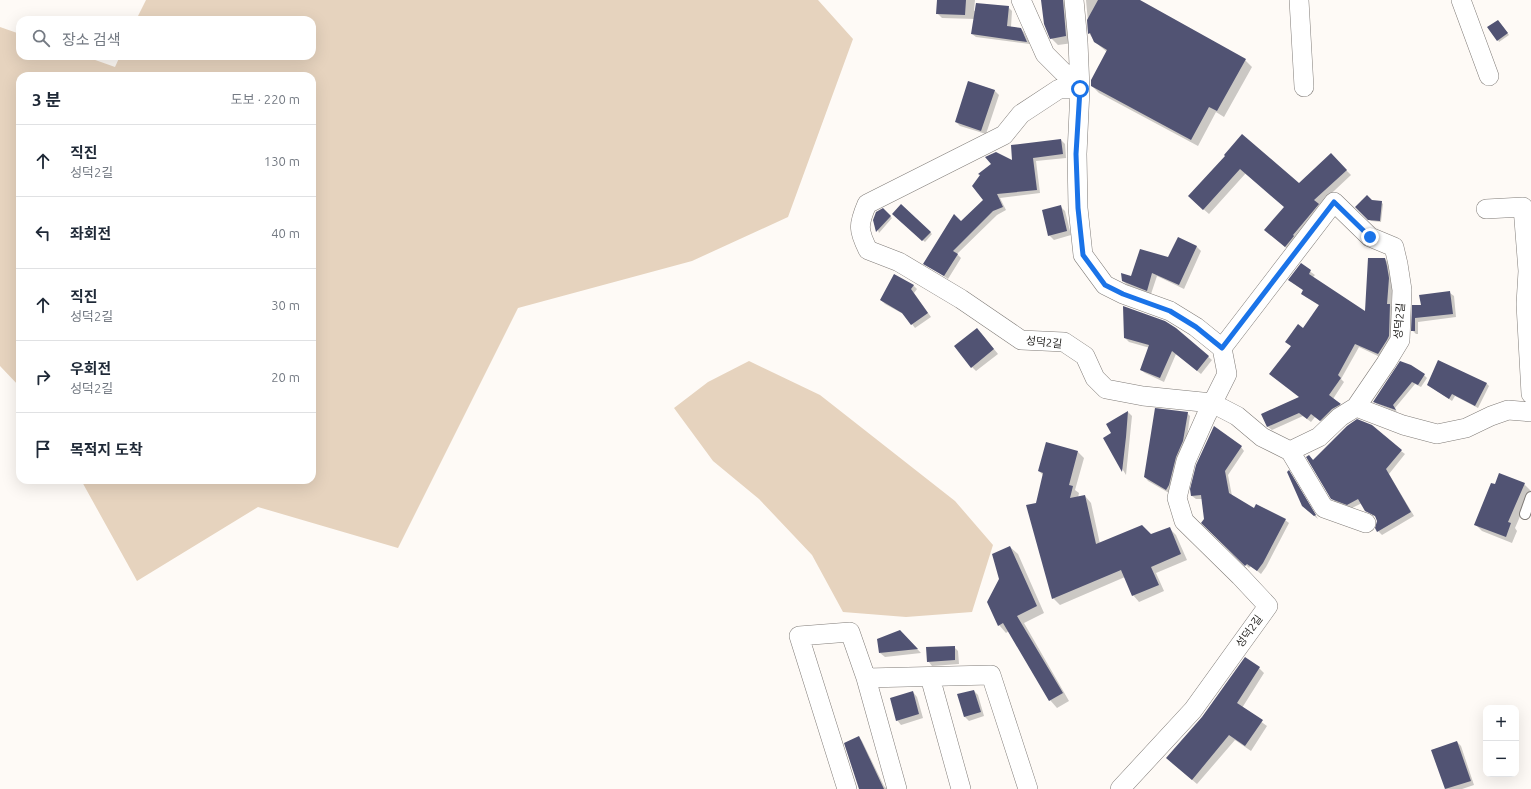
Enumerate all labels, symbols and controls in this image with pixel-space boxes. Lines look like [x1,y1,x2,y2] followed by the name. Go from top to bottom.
[16,16,316,60] search box
[30,27,52,49] icon: search
[62,31,121,48] text: 장소 검색
[1071,80,1089,98] route start
[32,90,61,109] text: 3 분
[231,92,300,106] text: 도보 · 220 m
[70,144,98,161] text: 직진
[32,150,54,172] icon: ahead
[264,154,300,168] text: 130 m
[70,165,113,179] text: 성덕2길
[32,222,54,244] icon: left
[70,225,111,242] text: 좌회전
[271,226,300,240] text: 40 m
[1361,228,1379,246] route end
[70,288,98,305] text: 직진
[32,294,54,316] icon: ahead
[271,298,300,312] text: 30 m
[1391,302,1407,340] street label: 성덕2길
[70,309,113,323] text: 성덕2길
[1025,334,1063,350] street label: 성덕2길
[70,360,111,377] text: 우회전
[32,366,54,388] icon: right
[271,370,300,384] text: 20 m
[70,381,113,395] text: 성덕2길
[32,438,54,460] icon: arrive
[70,441,143,458] text: 목적지 도착
[1233,613,1265,649] street label: 성덕2길
[1483,705,1519,777] map controls
[1483,705,1519,741] button: +
[1483,741,1519,777] button: −

